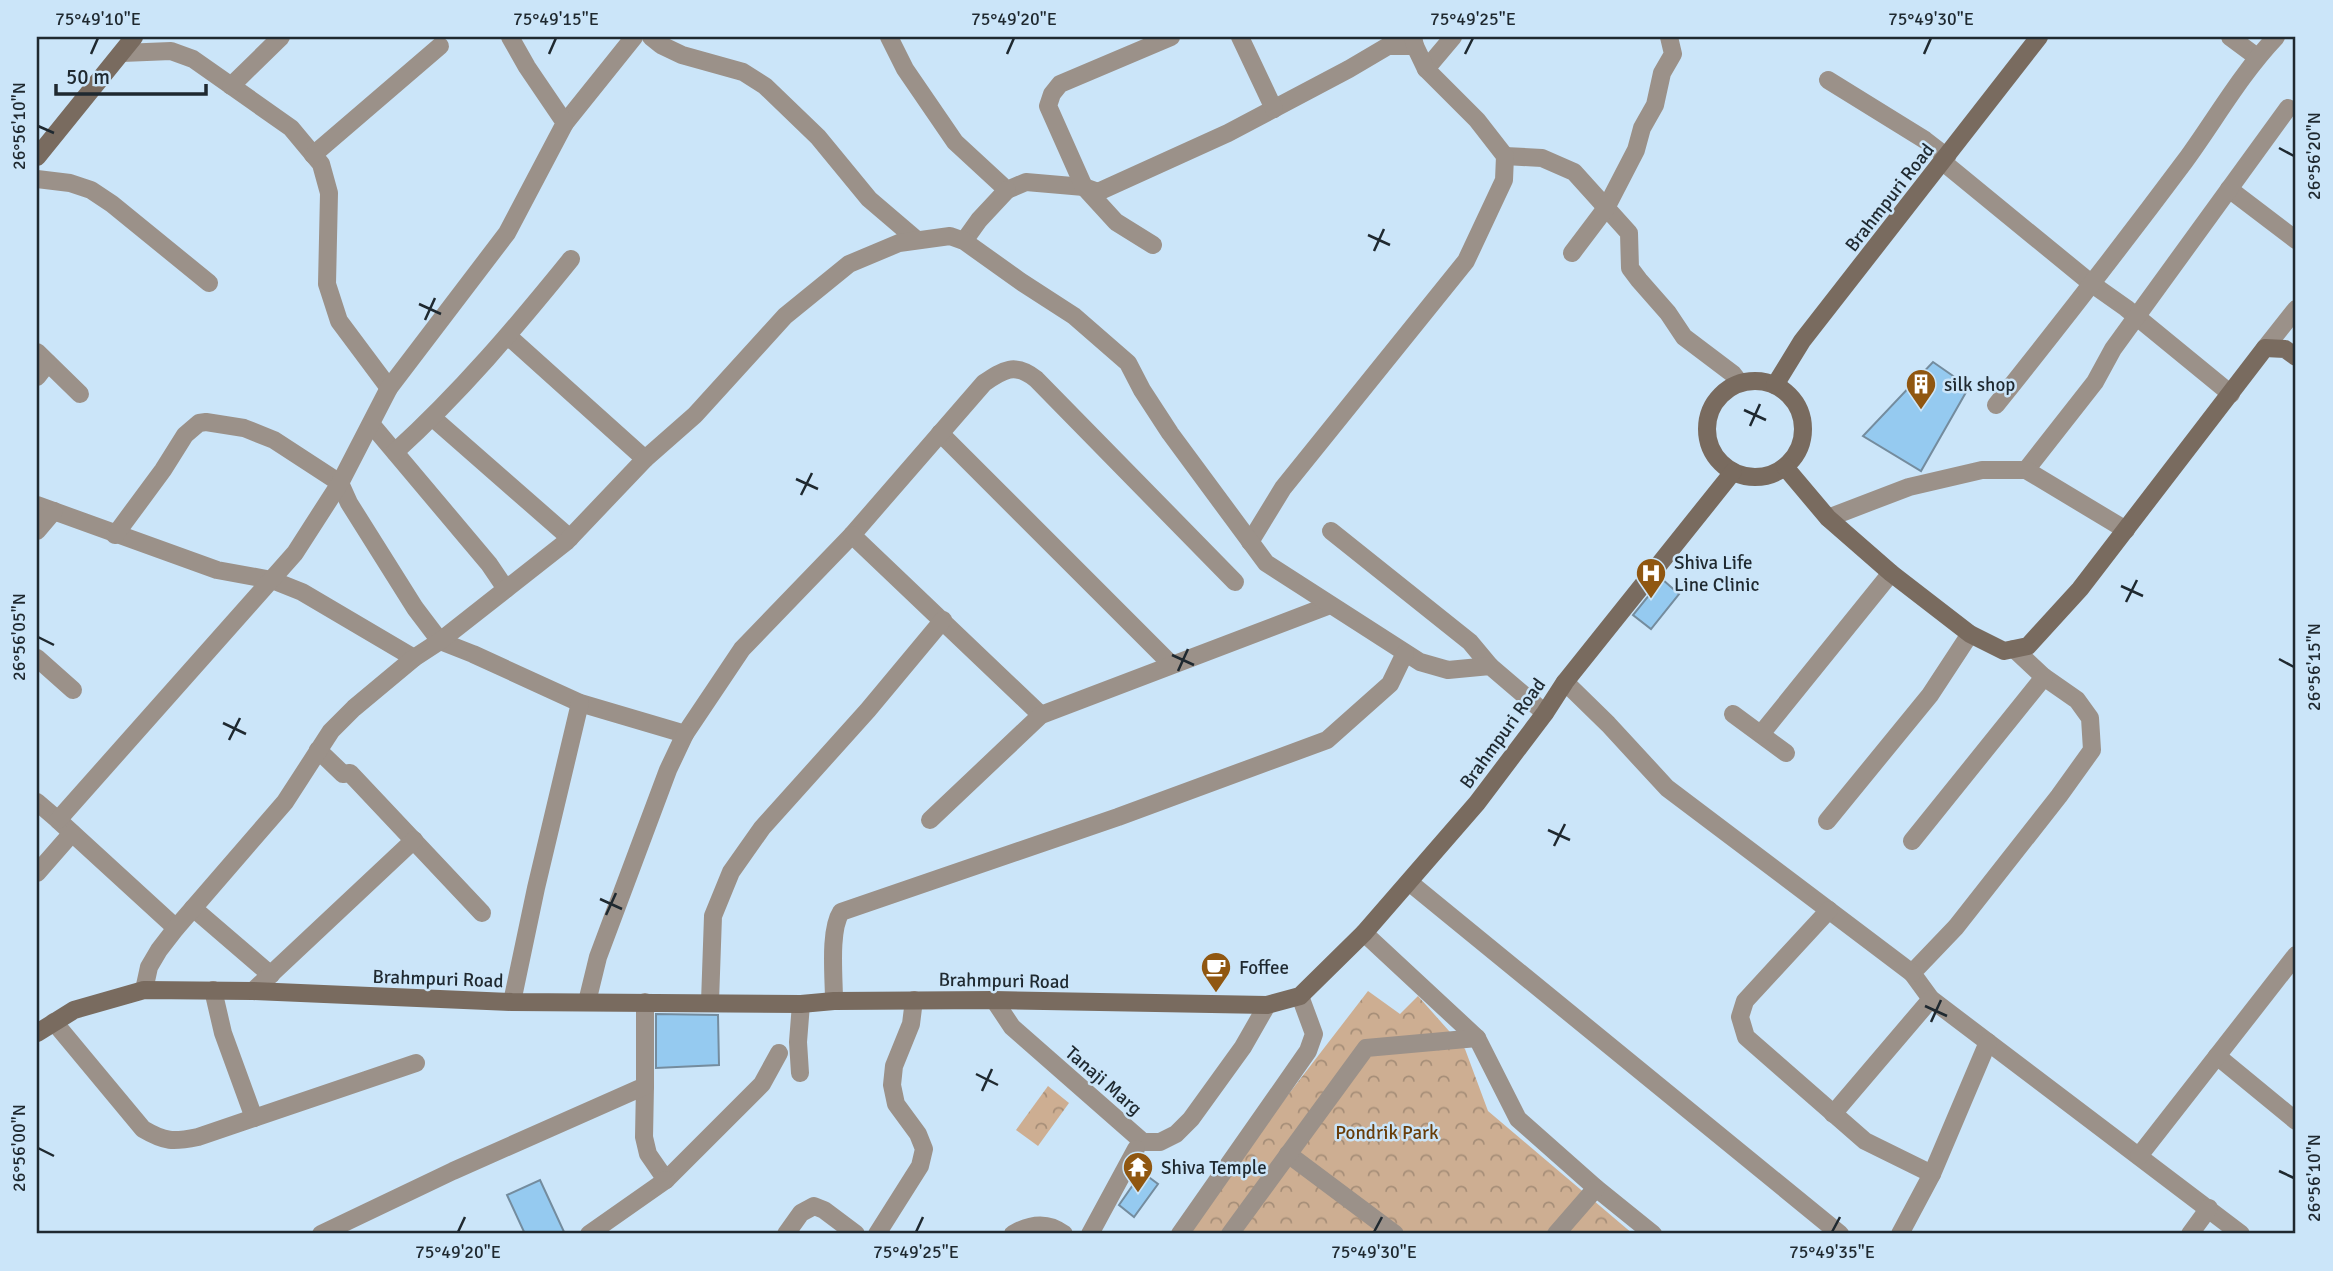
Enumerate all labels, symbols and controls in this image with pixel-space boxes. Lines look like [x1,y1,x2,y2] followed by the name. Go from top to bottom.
[55,8,141,30] text: 75°49'10"E
[513,8,599,30] text: 75°49'15"E
[971,8,1057,30] text: 75°49'20"E
[1430,8,1516,30] text: 75°49'25"E
[1888,8,1974,30] text: 75°49'30"E
[56,52,206,96] scale bar
[66,64,110,90] text: 50 m
[8,82,30,170] text: 26°56'10"N
[2303,112,2325,200] text: 26°56'20"N
[1840,139,1940,257] street label: Brahmpuri Road
[1904,367,1938,411] building icon: silk shop
[1944,373,2015,397] place label: silk shop
[1674,551,1759,597] place label: Shiva Life Line Clinic
[1634,556,1668,600] hospital icon: Shiva Life Line Clinic
[8,593,30,681] text: 26°56'05"N
[2303,623,2325,711] text: 26°56'15"N
[1455,674,1551,794] street label: Brahmpuri Road
[1199,950,1233,994] cafe icon: Foffee
[1239,956,1289,980] place label: Foffee
[372,965,504,993] street label: Brahmpuri Road
[938,968,1070,994] street label: Brahmpuri Road
[1060,1041,1147,1121] street label: Tanaji Marg
[8,1104,30,1192] text: 26°56'00"N
[1335,1121,1439,1145] park label: Pondrik Park
[2303,1134,2325,1222] text: 26°56'10"N
[1121,1150,1155,1194] temple icon: Shiva Temple
[1161,1156,1267,1180] place label: Shiva Temple
[415,1241,501,1263] text: 75°49'20"E
[873,1241,959,1263] text: 75°49'25"E
[1331,1241,1417,1263] text: 75°49'30"E
[1789,1241,1875,1263] text: 75°49'35"E

